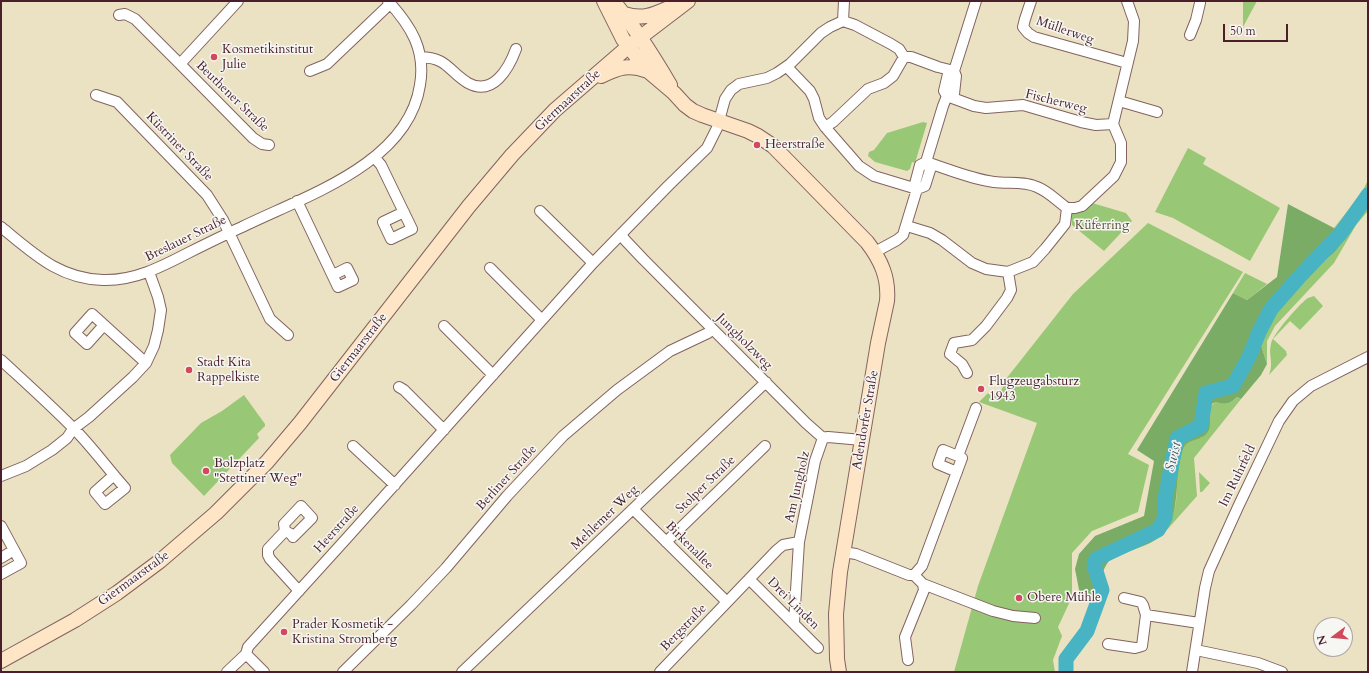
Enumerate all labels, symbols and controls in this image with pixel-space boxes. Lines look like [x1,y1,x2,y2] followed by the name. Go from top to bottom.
[1034,14,1096,48] street label: Müllerweg
[1225,16,1290,42] scale bar
[1230,23,1256,39] text: 50 m
[222,42,313,73] place label: Kosmetikinstitut Julie
[209,52,219,62] marker: Kosmetikinstitut Julie
[192,58,272,136] street label: Beuthener Straße
[532,67,604,135] street label: Giermaarstraße
[1024,87,1088,117] street label: Fischerweg
[142,109,216,185] street label: Küstriner Straße
[765,137,825,153] place label: Heerstraße
[752,140,762,150] marker: Heerstraße
[143,213,229,265] street label: Breslauer Straße
[1075,218,1129,234] park label: Küferring
[327,310,391,386] street label: Giermaarstraße
[713,311,775,373] street label: Jungholzweg
[197,355,260,386] place label: Stadt Kita Rappelkiste
[184,365,194,375] marker: Stadt Kita Rappelkiste
[850,369,882,471] street label: Adendorfer Straße
[989,374,1079,405] place label: Flugzeugabsturz 1943
[976,384,986,394] marker: Flugzeugabsturz 1943
[1162,440,1186,474] water label: Swist
[474,442,540,514] street label: Berliner Straße
[1216,442,1260,510] street label: Im Ruhrfeld
[782,450,814,524] street label: Am Jungholz
[673,453,739,517] street label: Stolper Straße
[214,456,302,487] place label: Bolzplatz "Stettiner Weg"
[201,466,211,476] marker: Bolzplatz "Stettiner Weg"
[568,482,642,554] street label: Mehlemer Weg
[311,502,363,556] street label: Heerstraße
[662,519,716,573] street label: Birkenallee
[95,548,173,610] street label: Giermaarstraße
[764,575,822,633] street label: Drei Linden
[1027,590,1101,606] place label: Obere Mühle
[1014,593,1024,603] marker: Obere Mühle
[658,601,710,655] street label: Bergstraße
[292,617,397,648] place label: Prader Kosmetik - Kristina Stromberg
[1313,617,1353,657] north arrow
[279,627,289,637] marker: Prader Kosmetik - Kristina Stromberg
[1313,634,1330,647] text: N

